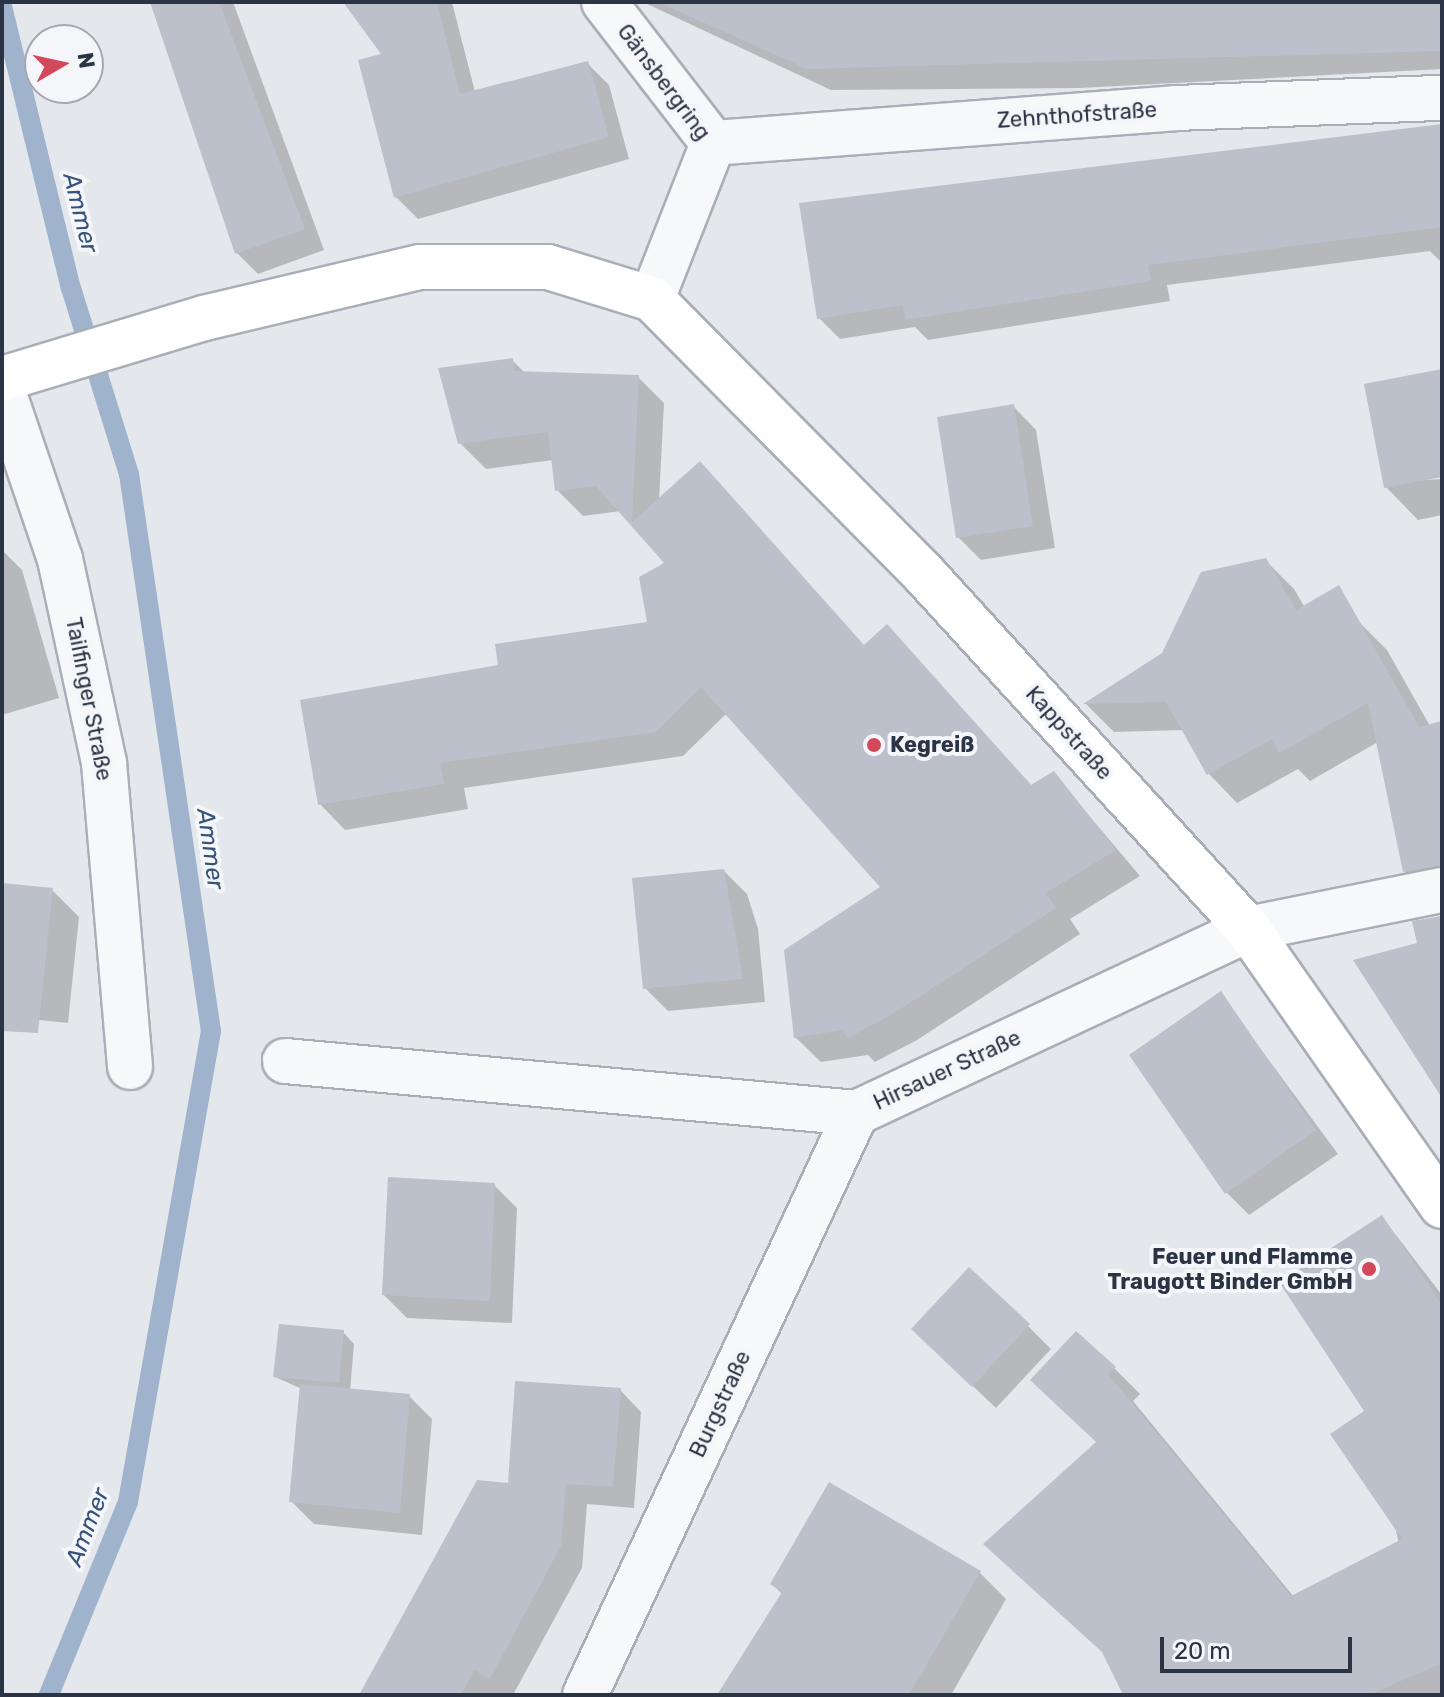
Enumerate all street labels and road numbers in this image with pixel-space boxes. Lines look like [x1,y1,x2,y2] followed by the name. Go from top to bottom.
[612,19,716,145] street label: Gänsbergring
[996,96,1158,134] street label: Zehnthofstraße
[60,615,118,783] street label: Tailfinger Straße
[1020,681,1118,785] street label: Kappstraße
[869,1024,1025,1116] street label: Hirsauer Straße
[684,1346,756,1462] street label: Burgstraße

